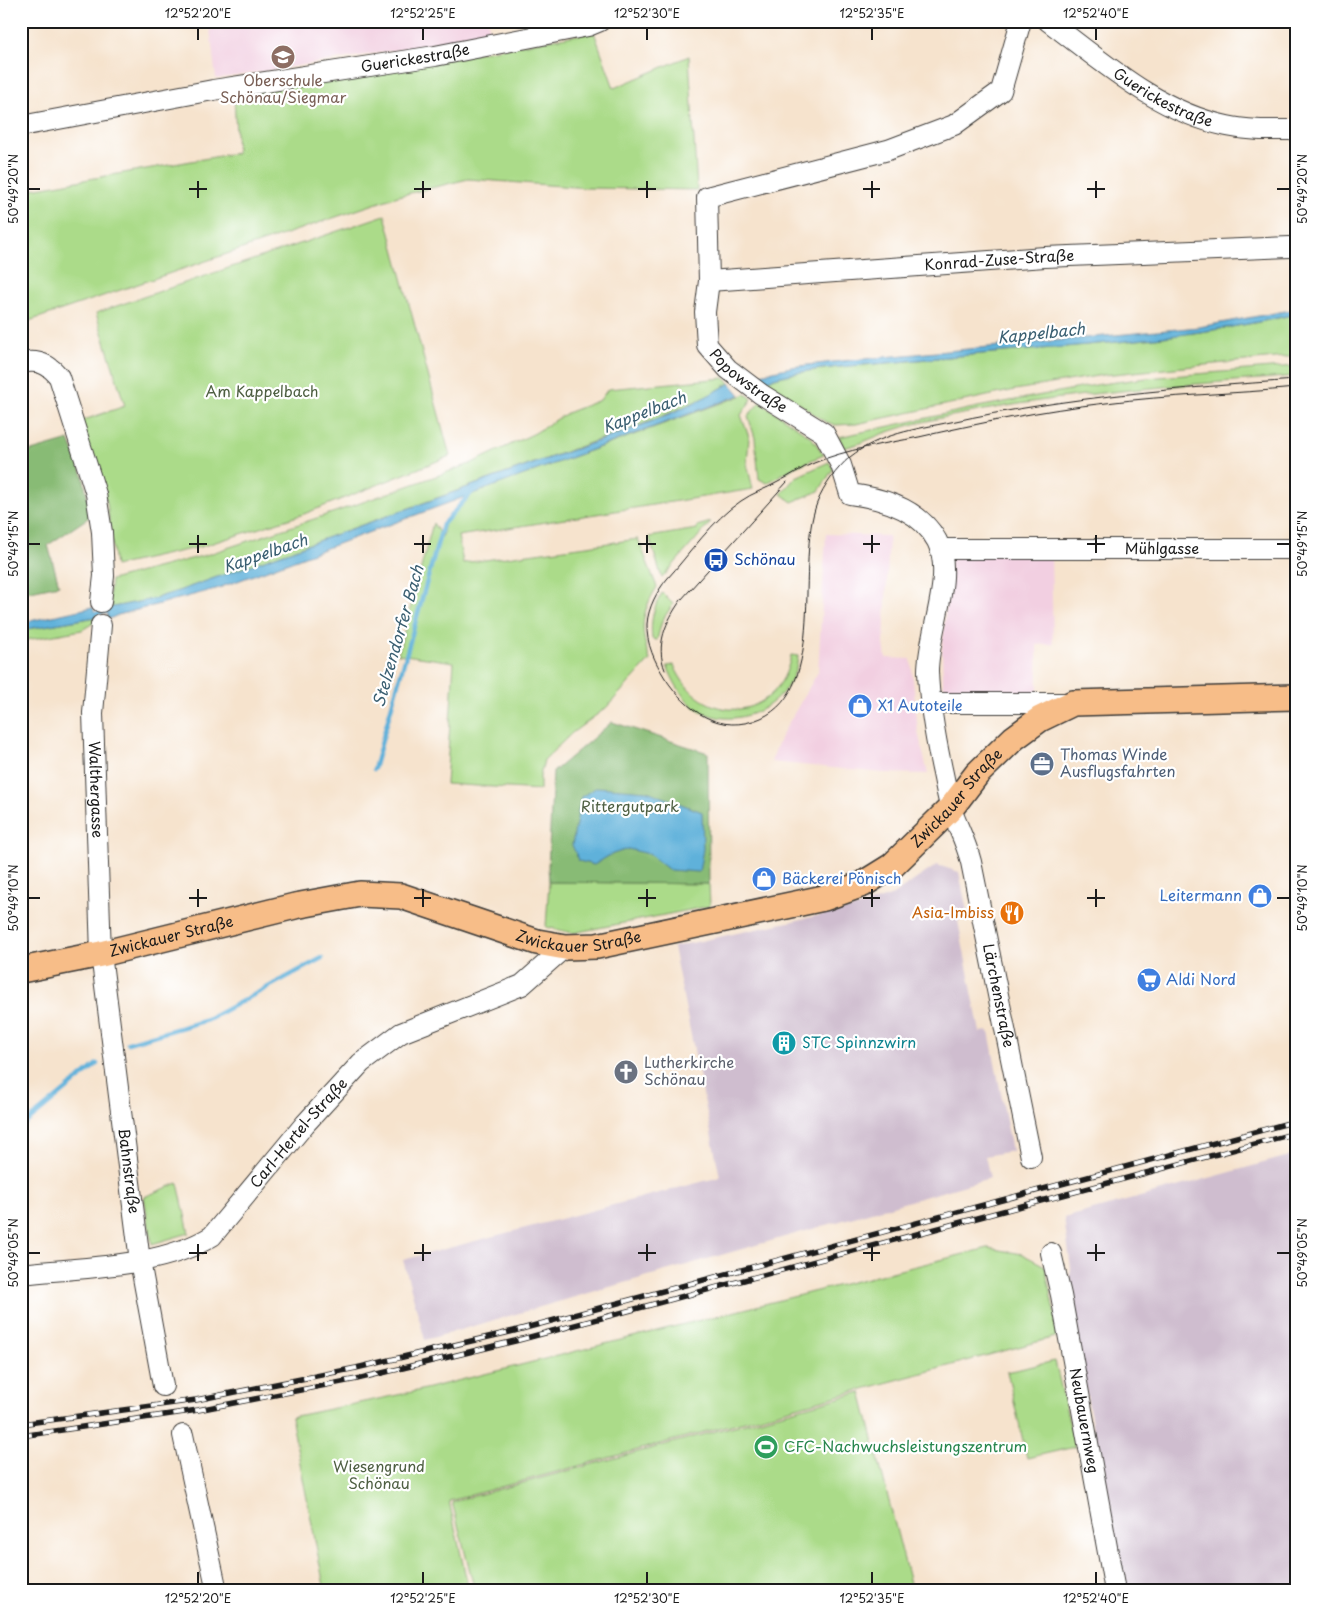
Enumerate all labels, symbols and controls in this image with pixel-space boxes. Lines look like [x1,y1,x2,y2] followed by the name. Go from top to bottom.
[165,4,231,22] text: 12°52'20"E
[390,4,456,22] text: 12°52'25"E
[614,4,680,22] text: 12°52'30"E
[839,4,905,22] text: 12°52'35"E
[1063,4,1129,22] text: 12°52'40"E
[359,36,471,77] street label: Guerickestraße
[270,44,296,70] school or university icon: Oberschule Schönau/Siegmar
[1109,61,1216,132] street label: Guerickestraße
[220,68,346,108] place label: Oberschule Schönau/Siegmar
[4,154,22,224] text: 50°49'20"N
[1293,154,1311,224] text: 50°49'20"N
[923,243,1075,276] street label: Konrad-Zuse-Straße
[996,315,1087,349] water label: Kappelbach
[705,343,793,418] street label: Popowstraße
[205,379,319,402] park label: Am Kappelbach
[598,384,690,438] water label: Kappelbach
[4,511,22,577] text: 50°49'15"N
[1293,511,1311,577] text: 50°49'15"N
[219,526,311,578] water label: Kappelbach
[1125,536,1199,559] street label: Mühlgasse
[703,547,729,573] bus stop icon: Schönau
[734,547,795,570] place label: Schönau
[365,561,429,709] water label: Stelzendorfer Bach
[847,693,873,719] shop icon: X1 Autoteile
[878,693,962,716] place label: X1 Autoteile
[84,741,110,838] street label: Walthergasse
[904,742,1007,852] street label: Zwickauer Straße
[1060,742,1176,782] place label: Thomas Winde Ausflugsfahrten
[1029,751,1055,777] office icon: Thomas Winde Ausflugsfahrten
[581,794,679,817] park label: Rittergutpark
[4,864,22,932] text: 50°49'10"N
[1293,864,1311,932] text: 50°49'10"N
[751,866,777,892] shop icon: Bäckerei Pönisch
[782,866,902,889] place label: Bäckerei Pönisch
[1159,883,1242,906] place label: Leitermann
[1247,883,1273,909] shop icon: Leitermann
[912,900,994,923] place label: Asia-Imbiss
[999,900,1025,926] restaurant icon: Asia-Imbiss
[106,909,236,962] street label: Zwickauer Straße
[513,923,643,957] street label: Zwickauer Straße
[978,941,1021,1049] street label: Lärchenstraße
[1136,967,1162,993] supermarket icon: Aldi Nord
[1166,967,1236,990] place label: Aldi Nord
[771,1030,797,1056] building icon: STC Spinnzwirn
[802,1030,916,1053] place label: STC Spinnzwirn
[644,1050,734,1090] place label: Lutherkirche Schönau
[613,1059,639,1085] church icon: Lutherkirche Schönau
[244,1072,352,1192] street label: Carl-Hertel-Straße
[113,1126,147,1215] street label: Bahnstraße
[4,1218,22,1288] text: 50°49'05"N
[1293,1218,1311,1288] text: 50°49'05"N
[1065,1366,1106,1475] street label: Neubauernweg
[753,1434,779,1460] sports icon: CFC-Nachwuchsleistungszentrum
[784,1434,1027,1457] place label: CFC-Nachwuchsleistungszentrum
[333,1454,425,1494] park label: Wiesengrund Schönau
[165,1589,231,1607] text: 12°52'20"E
[390,1589,456,1607] text: 12°52'25"E
[614,1589,680,1607] text: 12°52'30"E
[839,1589,905,1607] text: 12°52'35"E
[1063,1589,1129,1607] text: 12°52'40"E

